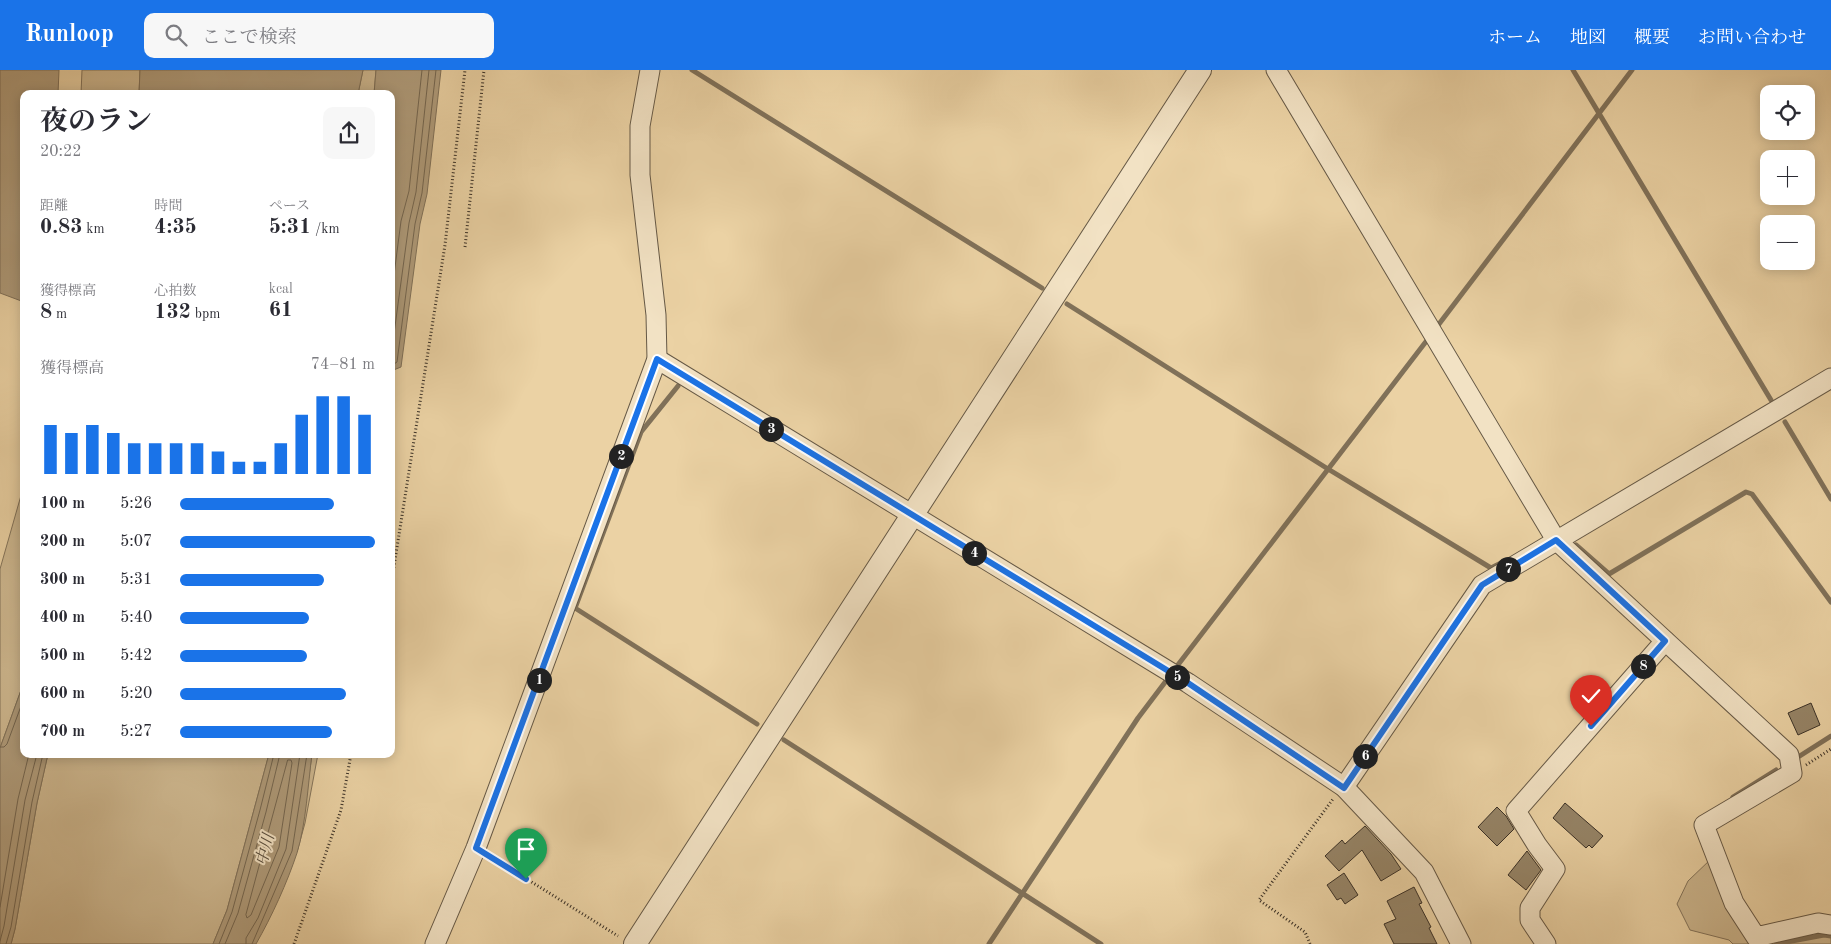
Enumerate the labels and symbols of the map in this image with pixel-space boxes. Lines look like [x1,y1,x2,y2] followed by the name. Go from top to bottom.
[758,416,784,442] pin: 3
[608,444,634,468] pin: 2
[962,540,986,566] pin: 4
[1496,556,1520,582] pin: 7
[1630,654,1656,678] pin: 8
[1164,664,1190,690] pin: 5
[526,668,552,692] pin: 1
[1570,675,1612,726] pin
[1352,744,1378,768] pin: 6
[505,828,547,879] pin
[252,830,278,867] water label: 中川

